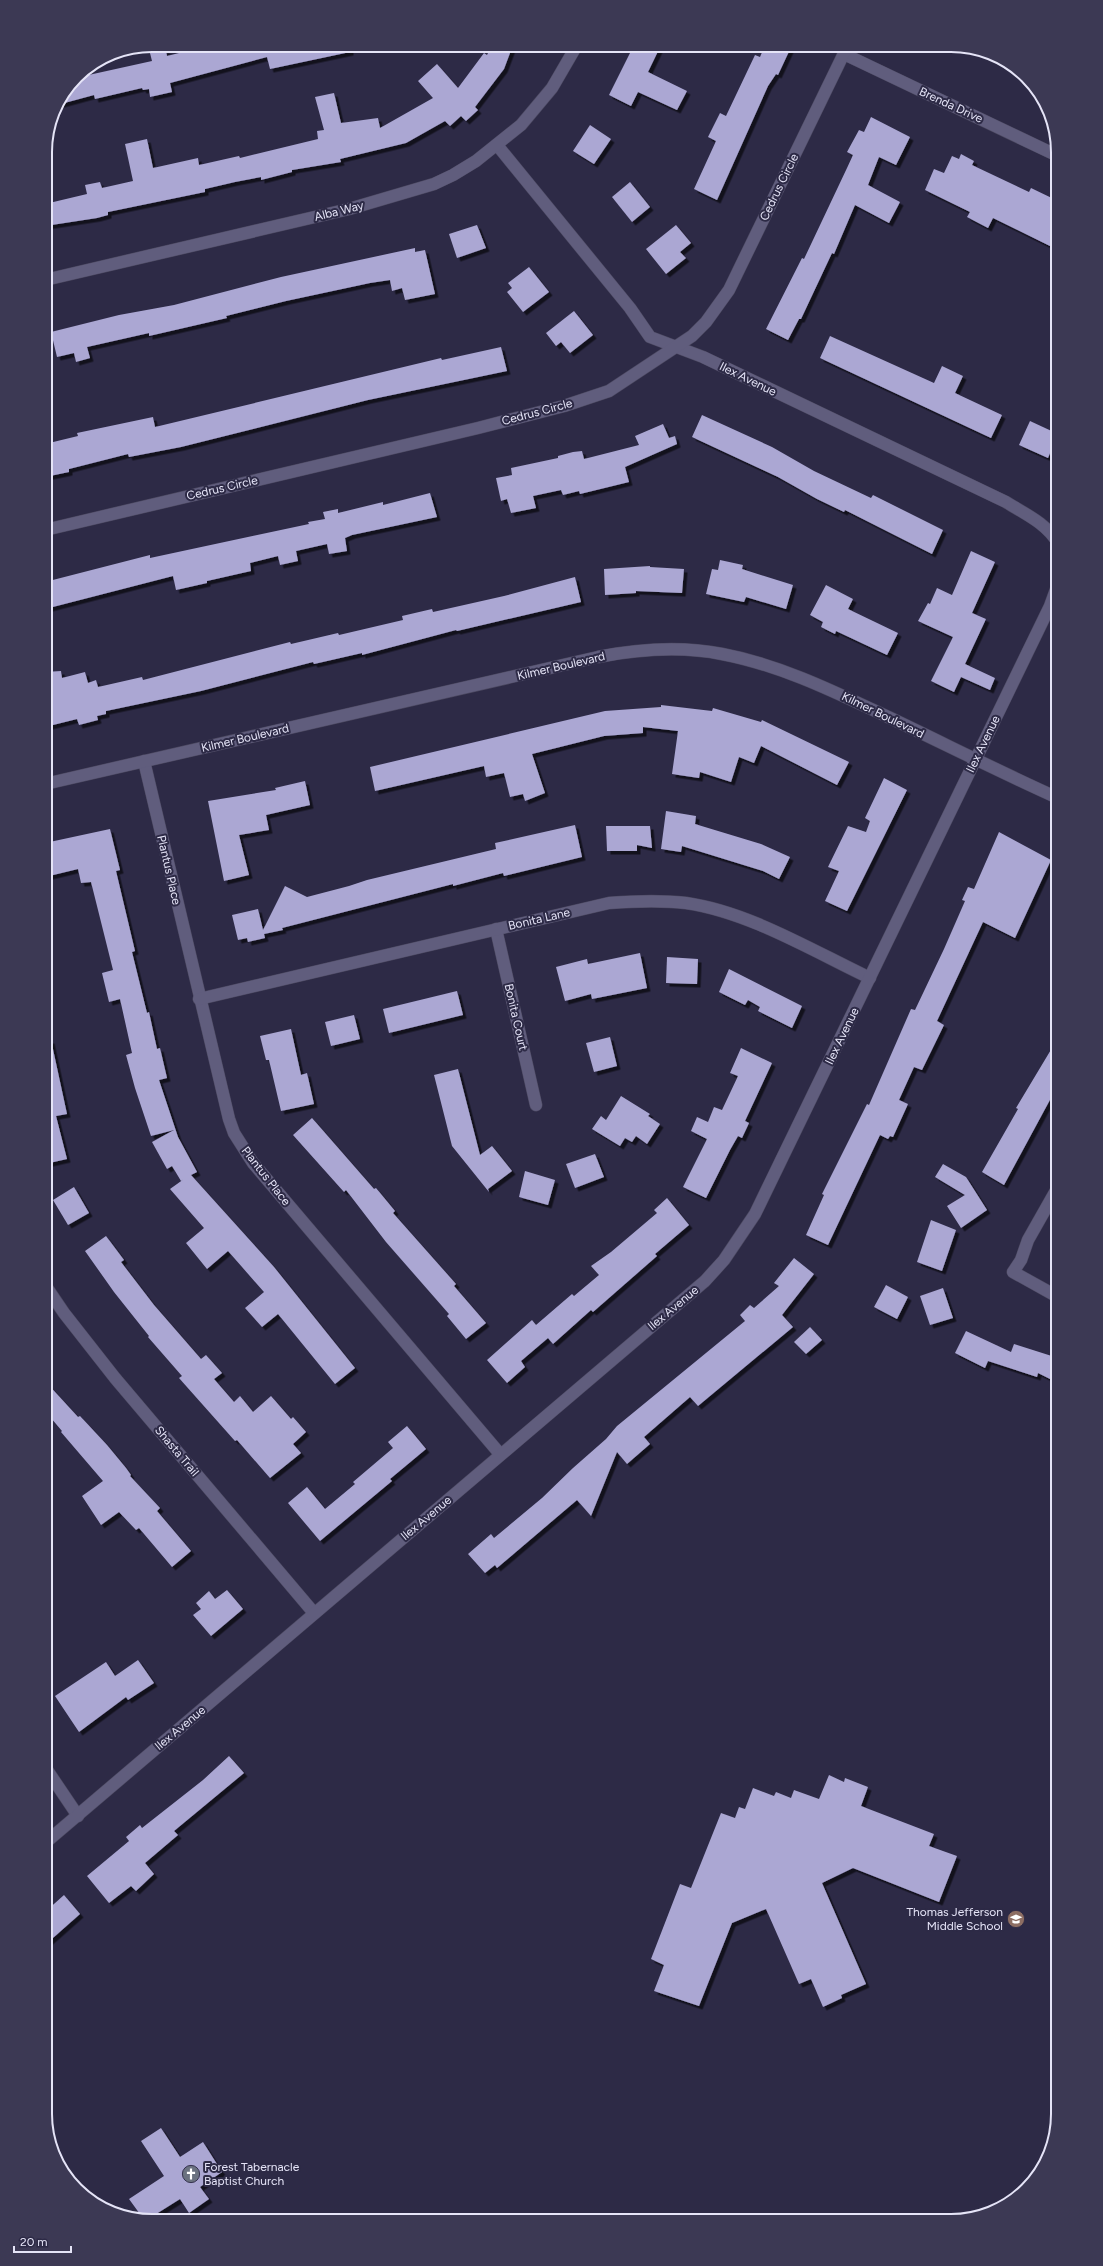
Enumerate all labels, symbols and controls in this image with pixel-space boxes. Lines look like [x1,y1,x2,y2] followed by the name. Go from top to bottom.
[917,84,985,126] street label: Brenda Drive
[757,151,801,223] street label: Cedrus Circle
[313,198,366,224] street label: Alba Way
[717,359,779,399] street label: Ilex Avenue
[500,396,574,428] street label: Cedrus Circle
[185,473,259,503] street label: Cedrus Circle
[516,649,606,683] street label: Kilmer Boulevard
[840,689,926,741] street label: Kilmer Boulevard
[963,713,1003,775] street label: Ilex Avenue
[200,721,290,755] street label: Kilmer Boulevard
[154,834,184,907] street label: Plantus Place
[507,905,572,933] street label: Bonita Lane
[502,982,531,1052] street label: Bonita Court
[822,1005,862,1067] street label: Ilex Avenue
[239,1144,294,1209] street label: Plantus Place
[645,1283,701,1333] street label: Ilex Avenue
[152,1423,202,1479] street label: Shasta Trail
[398,1493,454,1543] street label: Ilex Avenue
[152,1703,208,1753] street label: Ilex Avenue
[906,1905,1003,1933] place label: Thomas Jefferson Middle School
[1006,1909,1026,1929] school or university icon: Thomas Jefferson Middle School
[204,2160,300,2188] place label: Forest Tabernacle Baptist Church
[181,2164,201,2184] church icon: Forest Tabernacle Baptist Church
[14,2228,71,2254] scale bar
[20,2235,48,2249] text: 20 m

